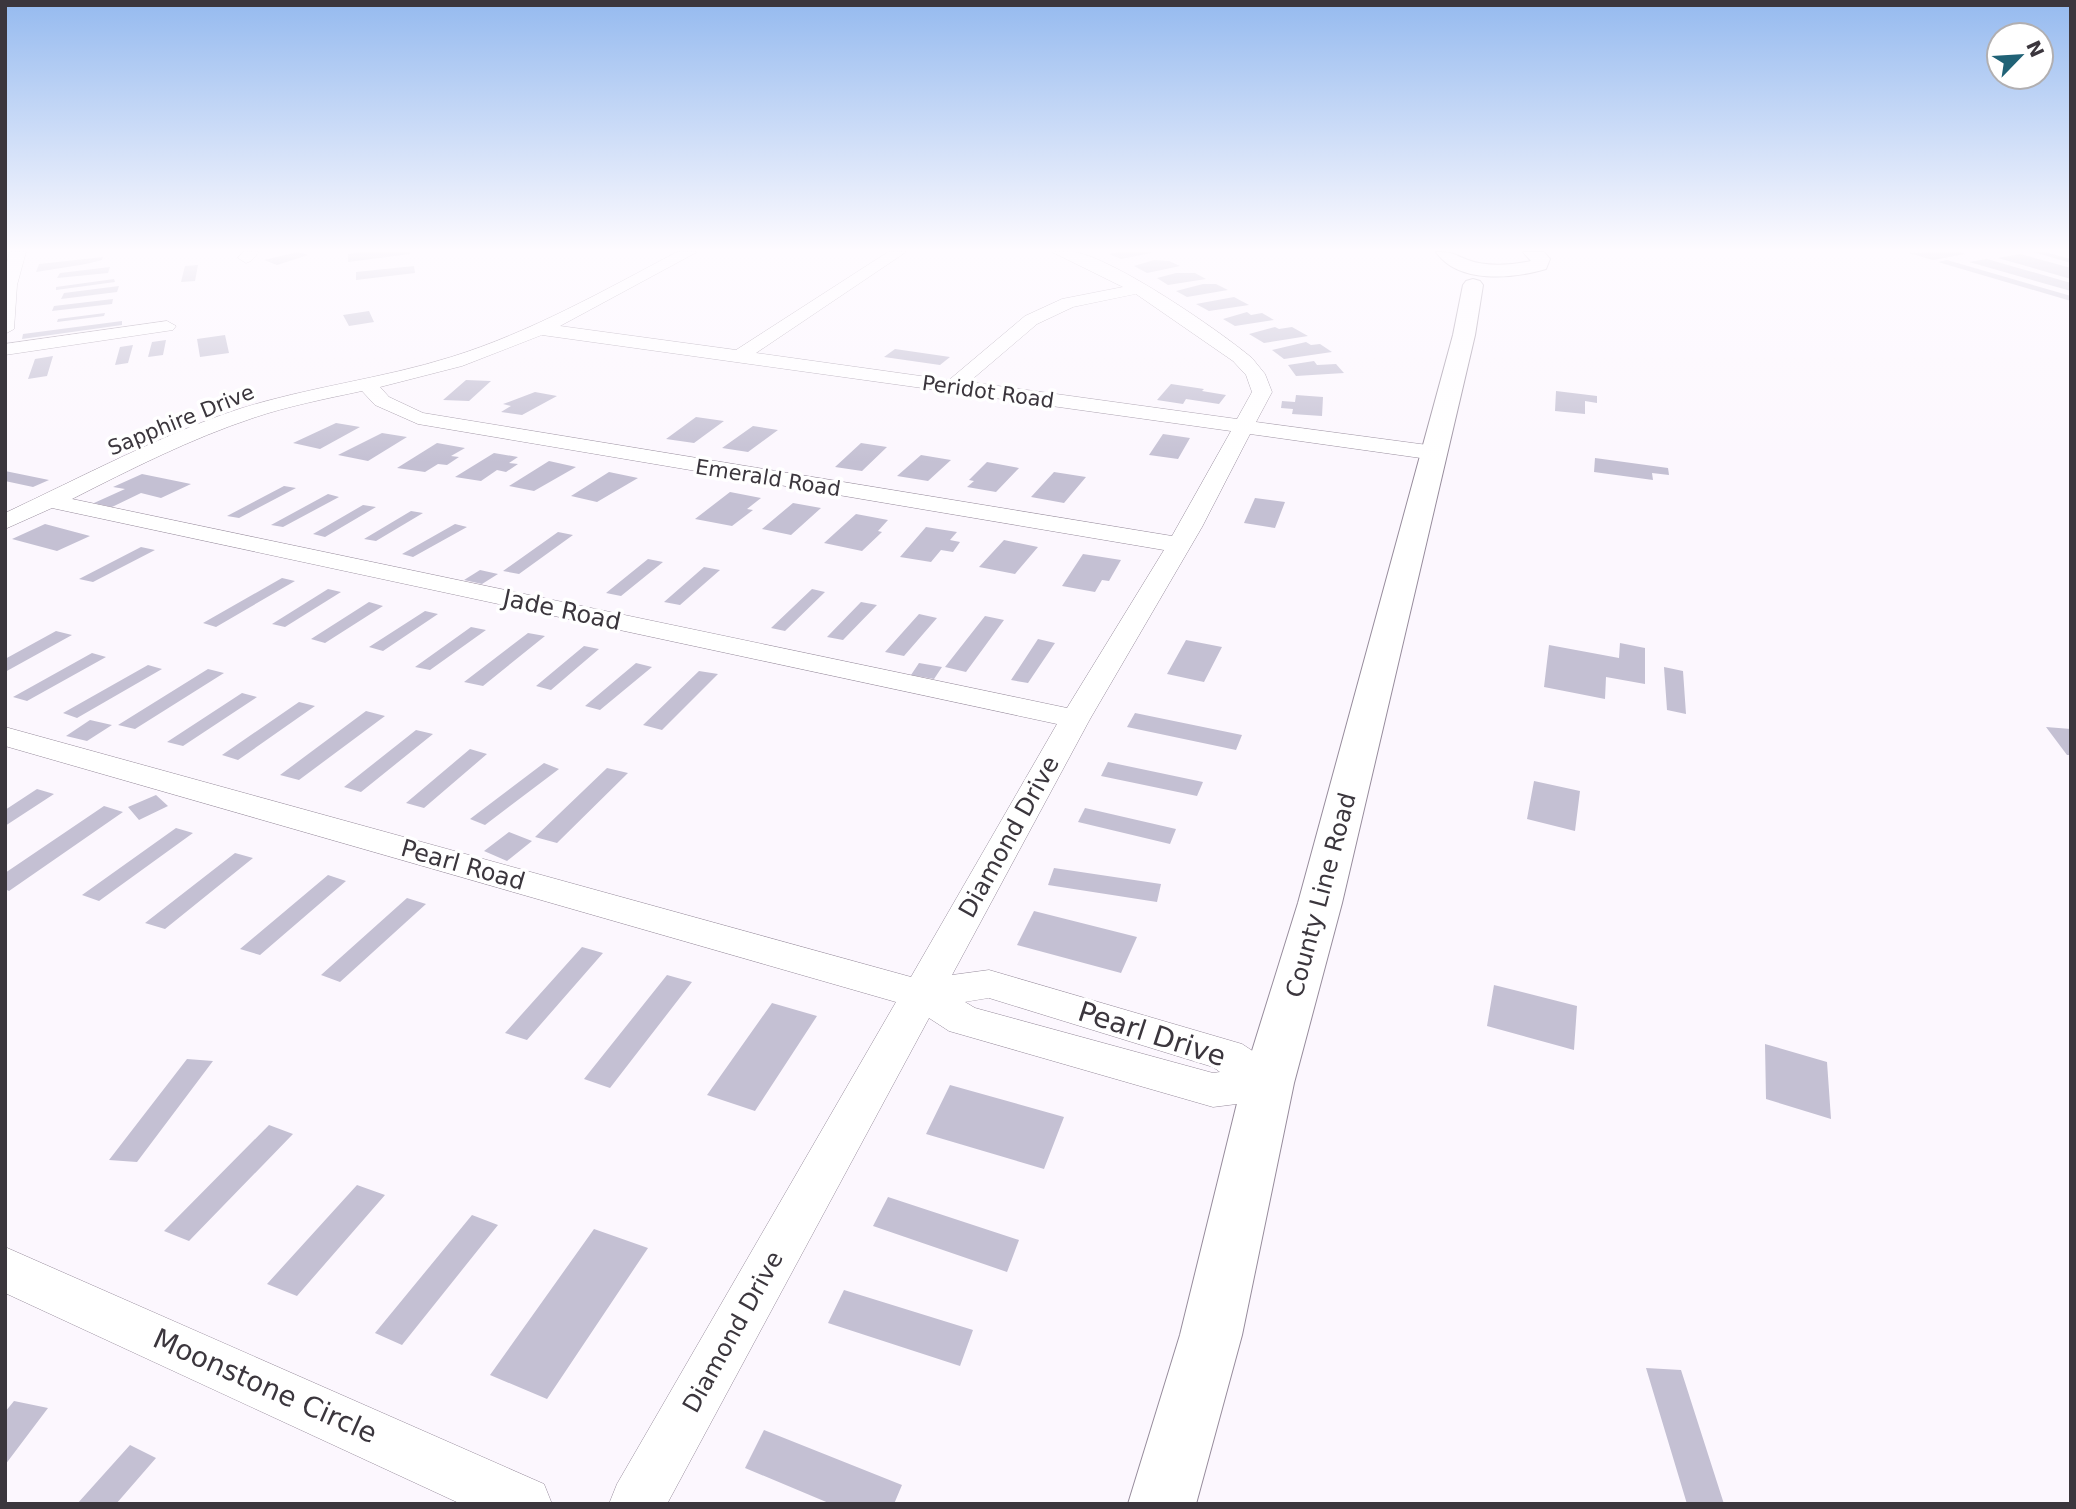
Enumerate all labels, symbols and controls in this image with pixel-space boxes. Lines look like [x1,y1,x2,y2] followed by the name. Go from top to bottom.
[1985,21,2055,91] north arrow
[2022,37,2049,61] text: N
[920,371,1056,413] street label: Peridot Road
[104,380,258,460] street label: Sapphire Drive
[694,455,842,501] street label: Emerald Road
[499,583,623,636] street label: Jade Road
[953,752,1065,922] street label: Diamond Drive
[1280,789,1362,1001] street label: County Line Road
[398,834,528,896] street label: Pearl Road
[1074,995,1230,1073] street label: Pearl Drive
[677,1247,789,1417] street label: Diamond Drive
[148,1322,382,1450] street label: Moonstone Circle

